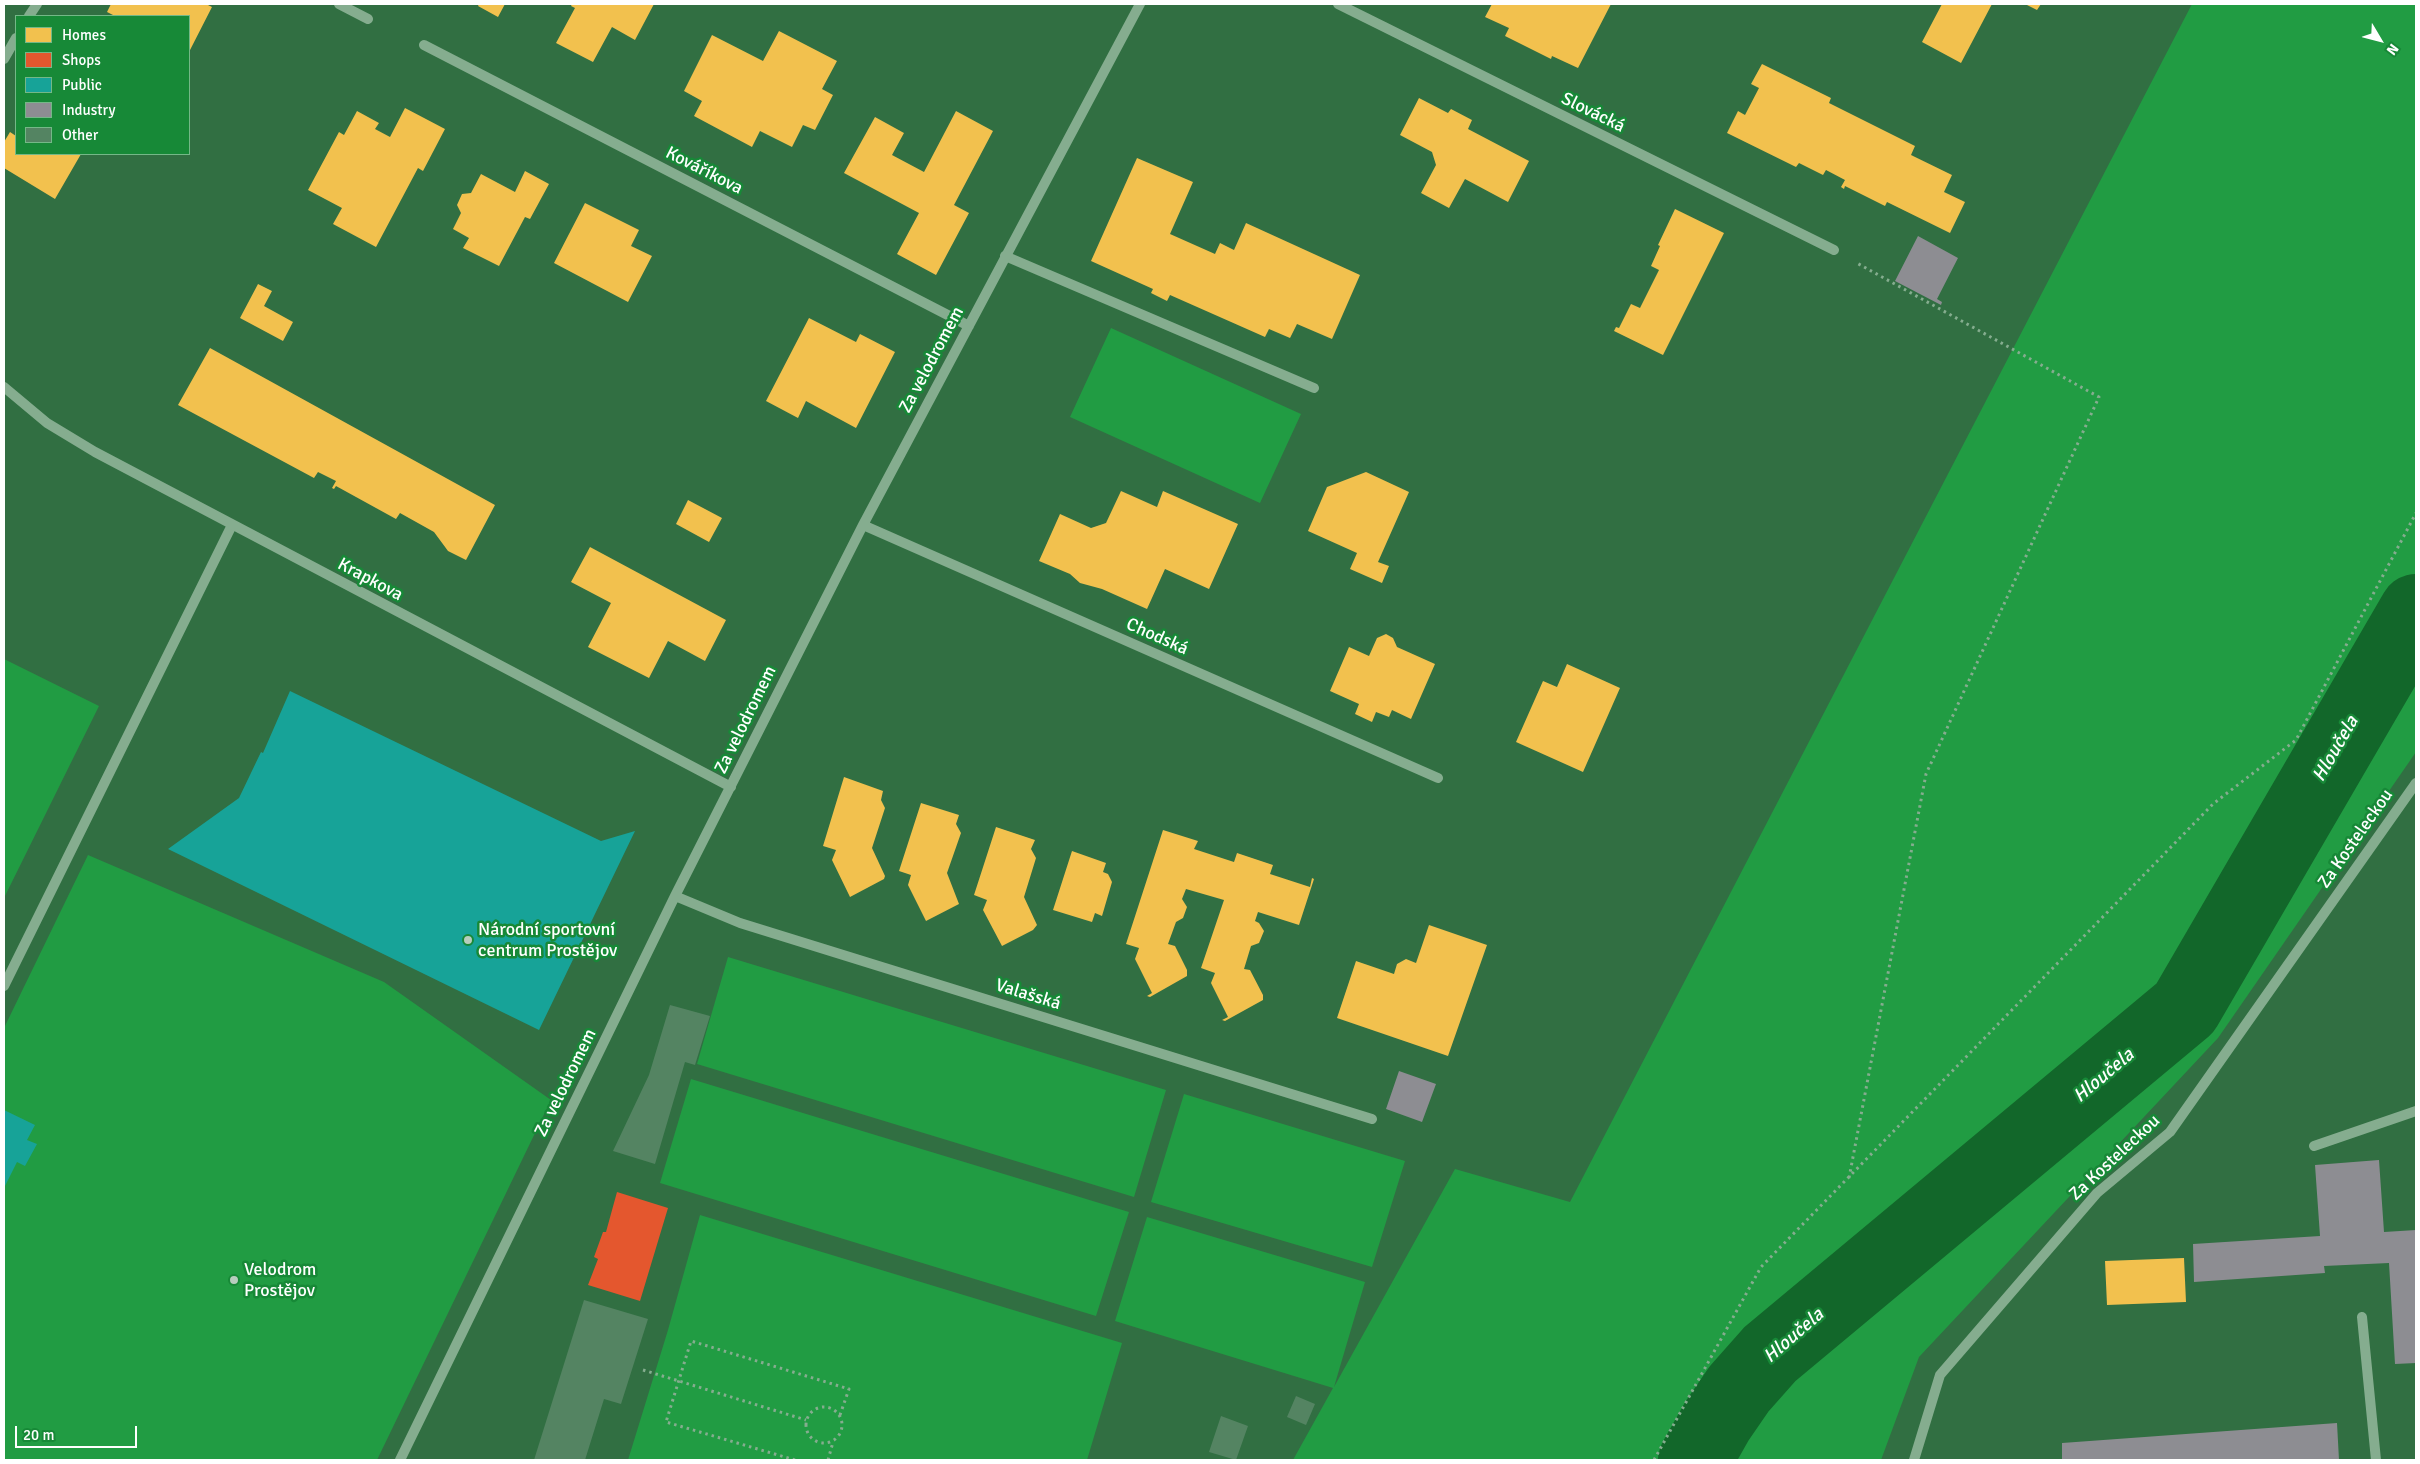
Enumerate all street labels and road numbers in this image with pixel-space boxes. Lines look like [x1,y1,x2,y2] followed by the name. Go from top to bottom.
[1558,88,1628,138] street label: Slovácká
[662,142,746,200] street label: Kováříkova
[895,303,969,417] street label: Za velodromem
[334,554,406,606] street label: Krapkova
[1123,614,1191,660] street label: Chodská
[711,663,781,777] street label: Za velodromem
[2314,785,2398,893] street label: Za Kosteleckou
[993,975,1063,1015] street label: Valašská
[531,1026,601,1140] street label: Za velodromem
[2065,1110,2165,1206] street label: Za Kosteleckou

